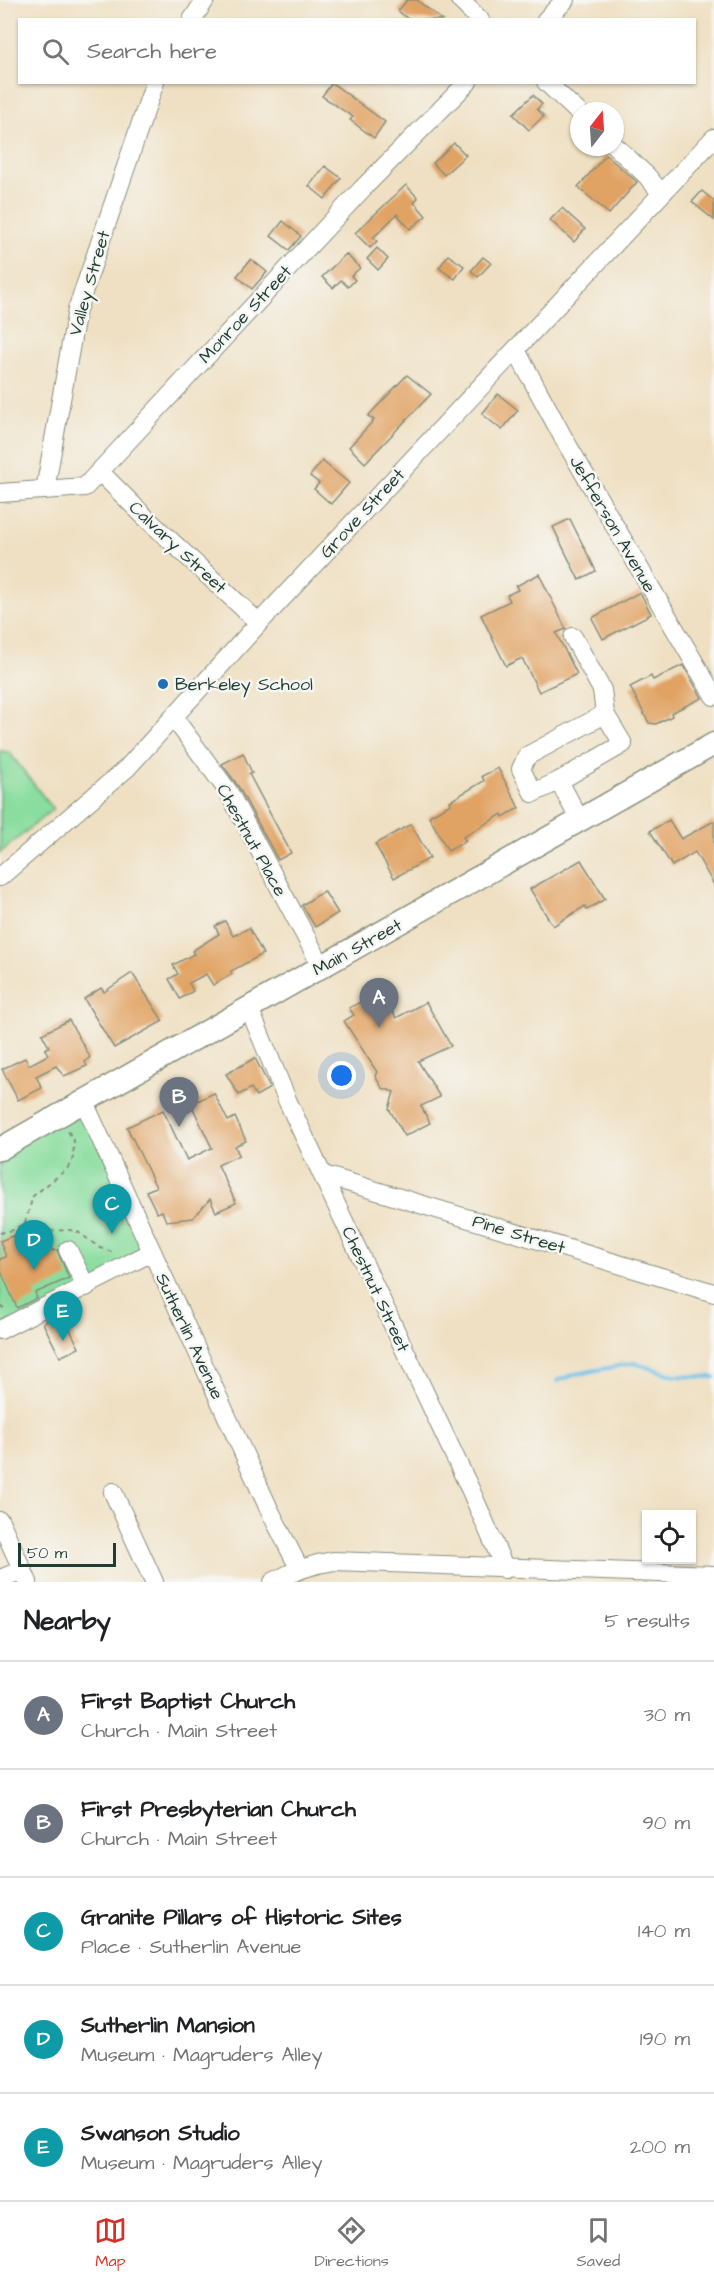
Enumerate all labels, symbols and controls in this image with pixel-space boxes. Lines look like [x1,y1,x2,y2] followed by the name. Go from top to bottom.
[18,18,696,84] search box
[39,35,72,68] icon: search
[87,36,217,67] text: Search here
[570,102,624,156] north arrow
[63,227,118,339] street label: Valley Street
[193,259,298,369] street label: Monroe Street
[563,451,662,597] street label: Jefferson Avenue
[314,462,411,564] street label: Grove Street
[122,495,233,601] street label: Calvary Street
[175,672,313,698] place label: Berkeley School
[156,677,170,691] marker: Berkeley School
[210,780,293,901] street label: Chestnut Place
[308,912,407,982] street label: Main Street
[360,978,398,1028] pin: A
[327,1061,356,1090] your location
[160,1078,198,1127] pin: B
[92,1184,132,1234] pin: C
[469,1209,569,1261] street label: Pine Street
[15,1220,54,1270] pin: D
[336,1222,416,1357] street label: Chestnut Street
[149,1269,230,1404] street label: Sutherlin Avenue
[44,1292,82,1341] pin: E
[642,1510,696,1564] map controls
[642,1510,696,1564] button: locate
[18,1540,116,1568] scale bar
[27,1542,67,1564] text: 50 m
[24,1603,111,1639] text: Nearby
[605,1607,690,1635] text: 5 results
[81,1686,295,1717] text: First Baptist Church
[37,1701,50,1729] text: A
[644,1701,690,1729] text: 30 m
[81,1717,277,1745] text: Church · Main Street
[81,1794,356,1825] text: First Presbyterian Church
[36,1809,51,1837] text: B
[642,1809,690,1837] text: 90 m
[81,1825,277,1853] text: Church · Main Street
[81,1902,402,1933] text: Granite Pillars of Historic Sites
[36,1917,51,1945] text: C
[638,1917,690,1945] text: 140 m
[81,1933,301,1961] text: Place · Sutherlin Avenue
[81,2010,255,2041] text: Sutherlin Mansion
[37,2025,50,2053] text: D
[640,2025,690,2053] text: 190 m
[81,2041,322,2069] text: Museum · Magruders Alley
[81,2118,240,2149] text: Swanson Studio
[38,2133,49,2161] text: E
[630,2133,690,2161] text: 200 m
[81,2149,322,2177] text: Museum · Magruders Alley
[94,2214,127,2272] tab: Map
[315,2214,389,2272] tab: Directions
[577,2214,620,2272] tab: Saved

